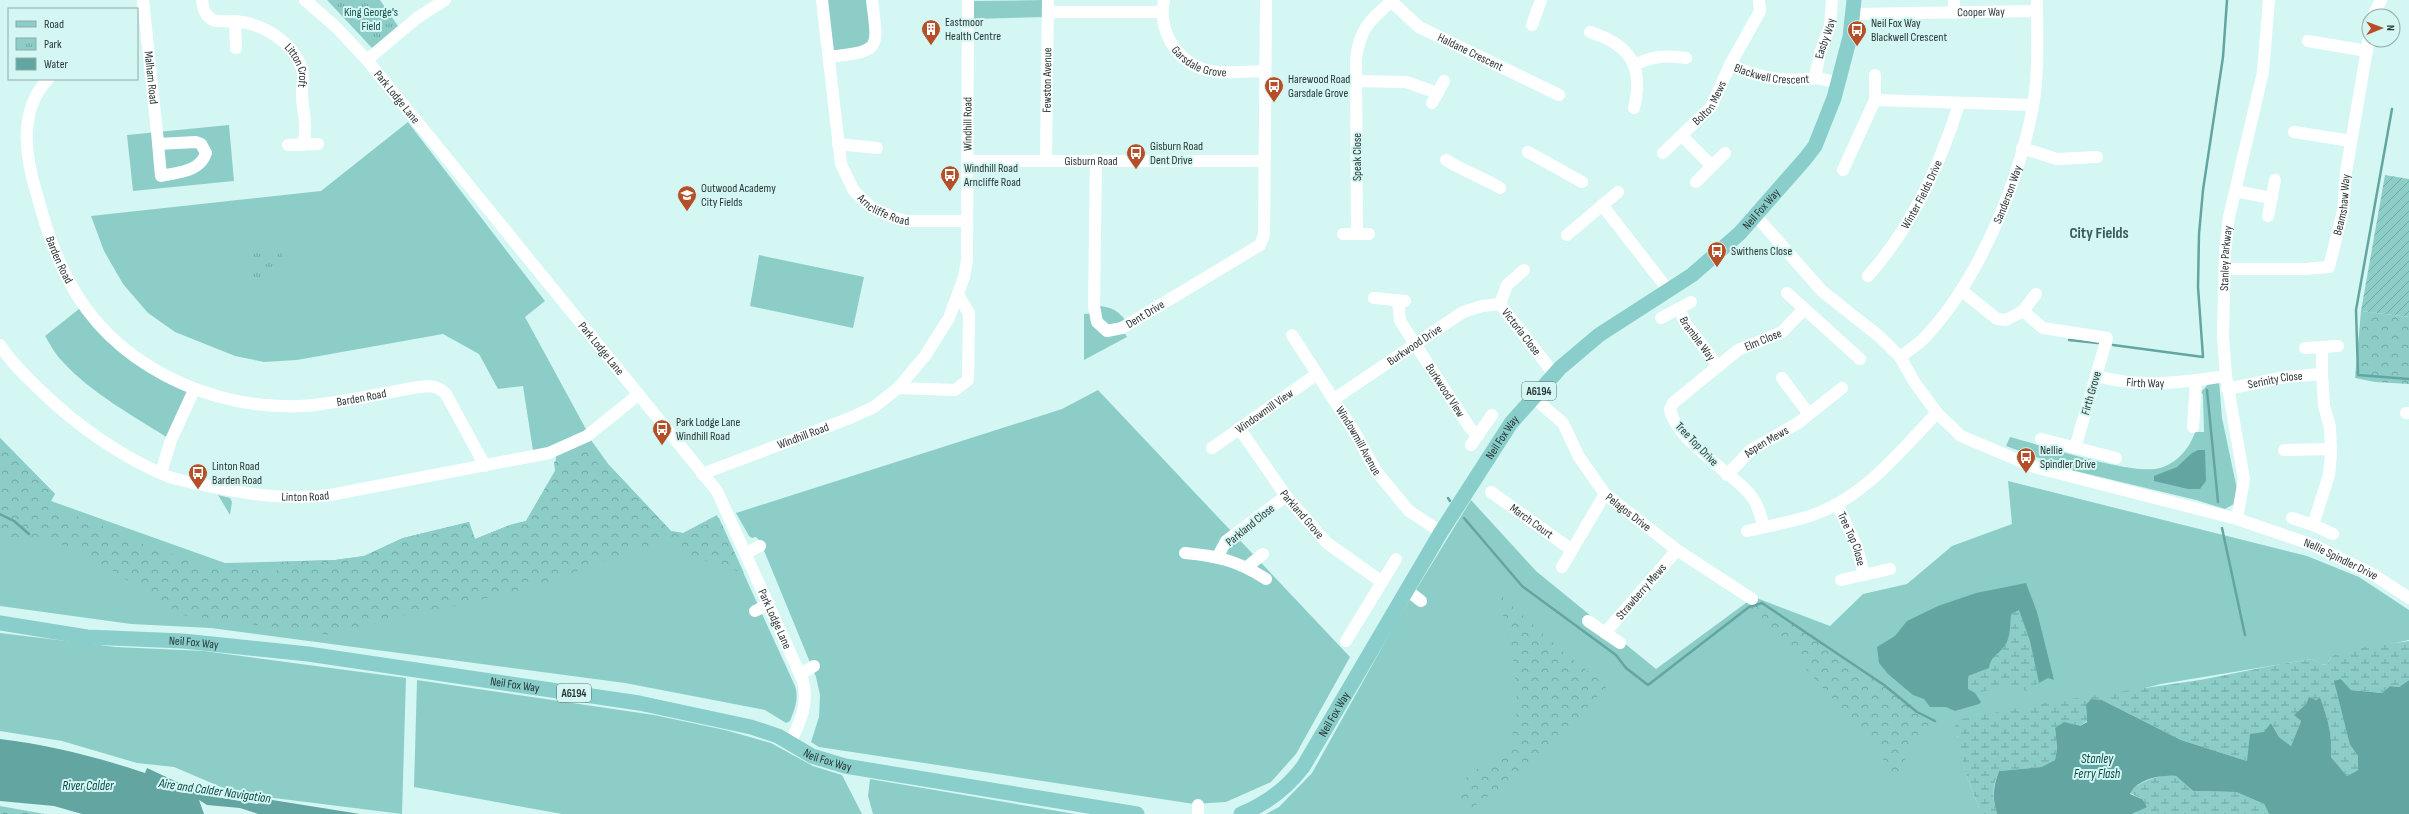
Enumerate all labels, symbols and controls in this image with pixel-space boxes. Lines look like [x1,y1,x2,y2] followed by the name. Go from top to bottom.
[344,5,398,34] park label: King George's Field
[1957,5,2005,20] street label: Cooper Way
[8,8,138,80] legend
[2361,8,2401,48] north arrow
[945,15,1001,44] place label: Eastmoor Health Centre
[1871,16,1947,45] place label: Neil Fox Way Blackwell Crescent
[44,17,64,32] text: Road
[920,18,942,46] building icon: Eastmoor Health Centre
[1812,18,1839,60] street label: Easby Way
[1846,19,1868,47] bus stop icon: Neil Fox Way Blackwell Crescent
[2384,25,2397,31] text: N
[1435,30,1506,75] street label: Haldane Crescent
[44,37,62,52] text: Park
[281,40,310,89] street label: Litton Croft
[1168,43,1227,80] street label: Garsdale Grove
[1040,47,1055,113] street label: Fewston Avenue
[140,50,161,105] street label: Malham Road
[44,57,68,72] text: Water
[1732,60,1810,88] street label: Blackwell Crescent
[371,68,423,127] street label: Park Lodge Lane
[1288,72,1350,101] place label: Harewood Road Garsdale Grove
[1263,75,1285,103] bus stop icon: Harewood Road Garsdale Grove
[1690,79,1730,129] street label: Bolton Mews
[960,97,976,151] street label: Windhill Road
[1350,133,1365,181] street label: Speak Close
[1150,139,1203,168] place label: Gisburn Road Dent Drive
[1125,142,1147,170] bus stop icon: Gisburn Road Dent Drive
[1064,154,1118,169] street label: Gisburn Road
[1898,158,1946,232] street label: Winter Fields Drive
[963,161,1021,190] place label: Windhill Road Arncliffe Road
[1990,163,2026,226] street label: Sanderson Way
[939,164,961,192] bus stop icon: Windhill Road Arncliffe Road
[2330,173,2354,237] street label: Beamshaw Way
[701,181,776,210] place label: Outwood Academy City Fields
[676,184,698,212] school or university icon: Outwood Academy City Fields
[1739,185,1784,233] street label: Neil Fox Way
[853,190,909,229] street label: Arncliffe Road
[2069,224,2129,243] district label: City Fields
[2217,225,2236,291] street label: Stanley Parkway
[42,234,76,286] street label: Barden Road
[1706,240,1728,268] bus stop icon: Swithens Close
[1731,244,1792,259] place label: Swithens Close
[1123,297,1168,332] street label: Dent Drive
[1498,306,1544,359] street label: Victoria Close
[1676,314,1719,364] street label: Bramble Way
[575,319,627,379] street label: Park Lodge Lane
[1384,321,1445,369] street label: Burkwood Drive
[1742,326,1784,355] street label: Elm Close
[1422,361,1468,421] street label: Burkwood View
[2078,369,2105,417] street label: Firth Grove
[2246,369,2303,393] street label: Serinity Close
[2126,375,2165,391] street label: Firth Way
[1522,382,1556,400] road number: A6194
[336,386,388,410] street label: Barden Road
[1233,386,1297,437] street label: Windowmill View
[1332,404,1384,479] street label: Windowmill Avenue
[1483,412,1523,462] street label: Neil Fox Way
[676,415,740,444] place label: Park Lodge Lane Windhill Road
[651,418,673,446] bus stop icon: Park Lodge Lane Windhill Road
[1672,419,1721,470] street label: Tree Top Drive
[775,420,831,453] street label: Windhill Road
[1740,423,1791,462] street label: Aspen Mews
[2040,443,2096,472] place label: Nellie Spindler Drive
[2015,446,2037,474] bus stop icon: Nellie Spindler Drive
[212,459,262,488] place label: Linton Road Barden Road
[187,462,209,490] bus stop icon: Linton Road Barden Road
[1276,487,1327,542] street label: Parkland Grove
[281,488,330,505] street label: Linton Road
[1602,490,1654,535] street label: Pelagos Drive
[1223,501,1278,550] street label: Parkland Close
[1507,501,1556,542] street label: March Court
[1834,510,1868,568] street label: Tree Top Close
[2302,535,2381,584] street label: Nellie Spindler Drive
[1613,561,1670,623] street label: Strawberry Mews
[754,587,795,652] street label: Park Lodge Lane
[169,633,220,653] street label: Neil Fox Way
[489,674,541,696] street label: Neil Fox Way
[557,684,591,702] road number: A6194
[1315,689,1354,740] street label: Neil Fox Way
[800,746,853,775] street label: Neil Fox Way
[2074,751,2121,782] water label: Stanley Ferry Flash
[157,775,272,807] water label: Aire and Calder Navigation
[62,778,115,794] water label: River Calder

